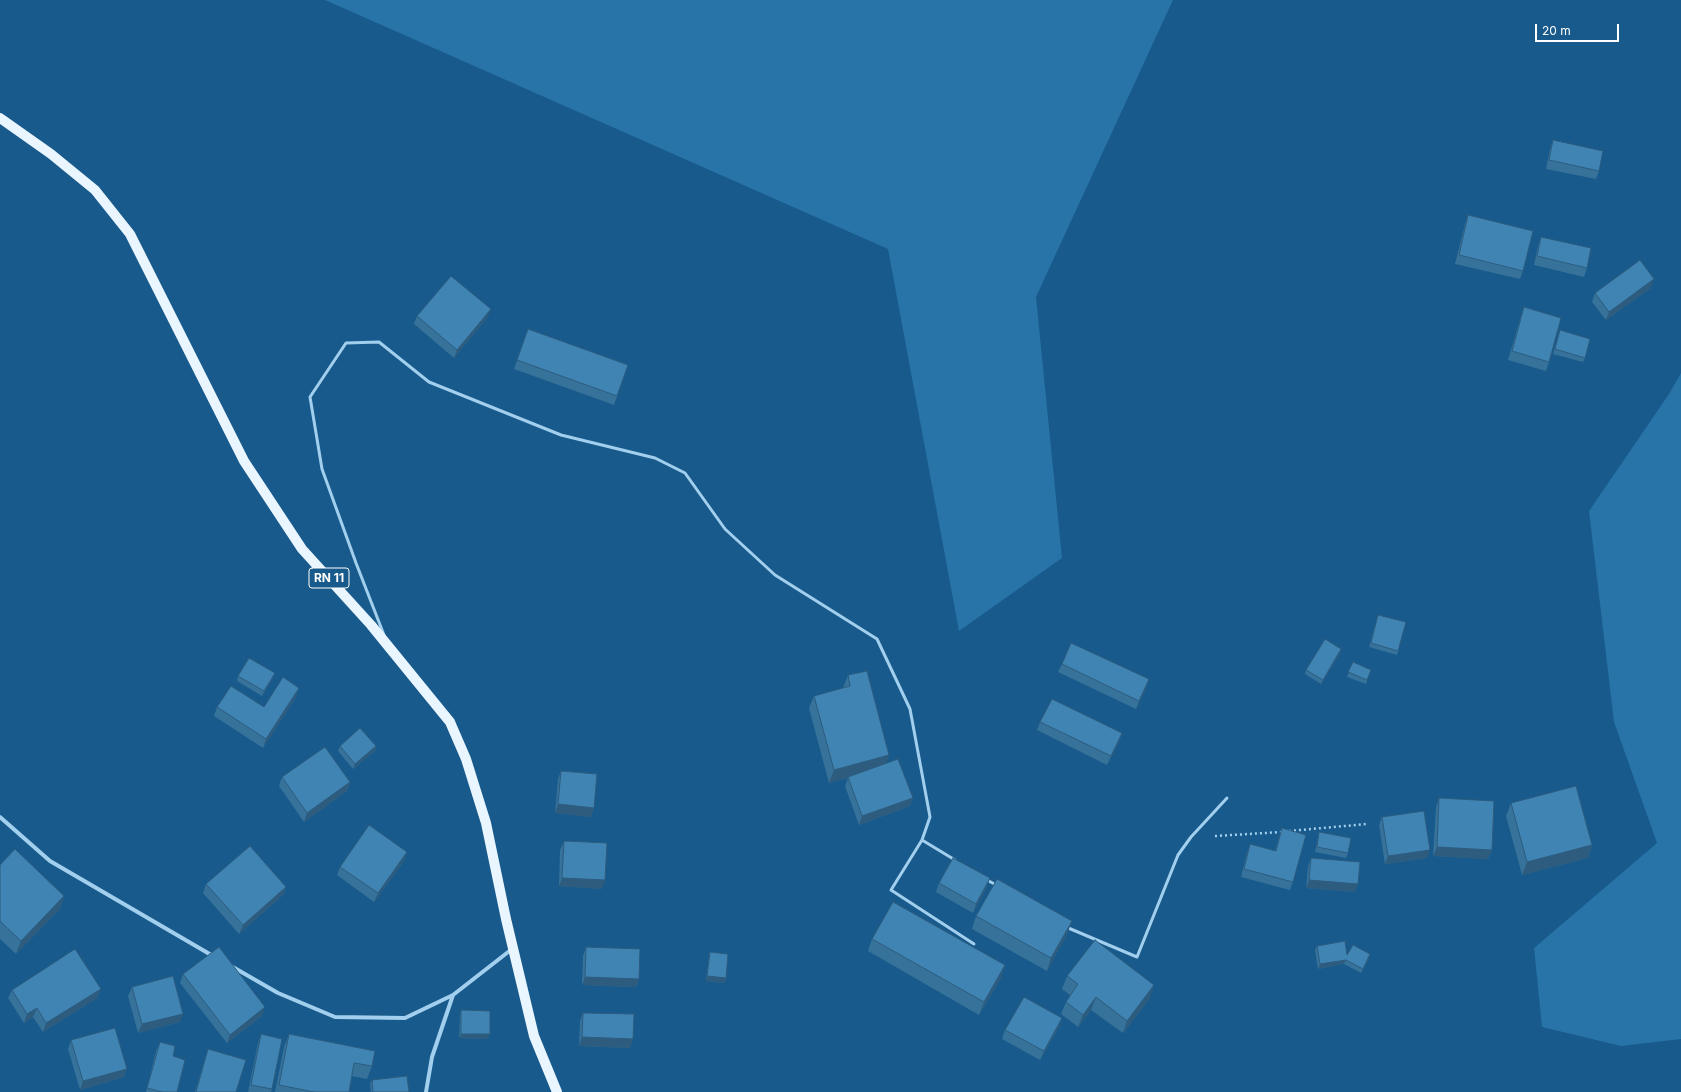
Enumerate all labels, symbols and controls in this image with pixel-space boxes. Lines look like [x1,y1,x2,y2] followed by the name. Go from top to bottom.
[1537,16,1621,42] scale bar
[1542,23,1571,38] text: 20 m
[309,568,349,588] road number: RN 11

